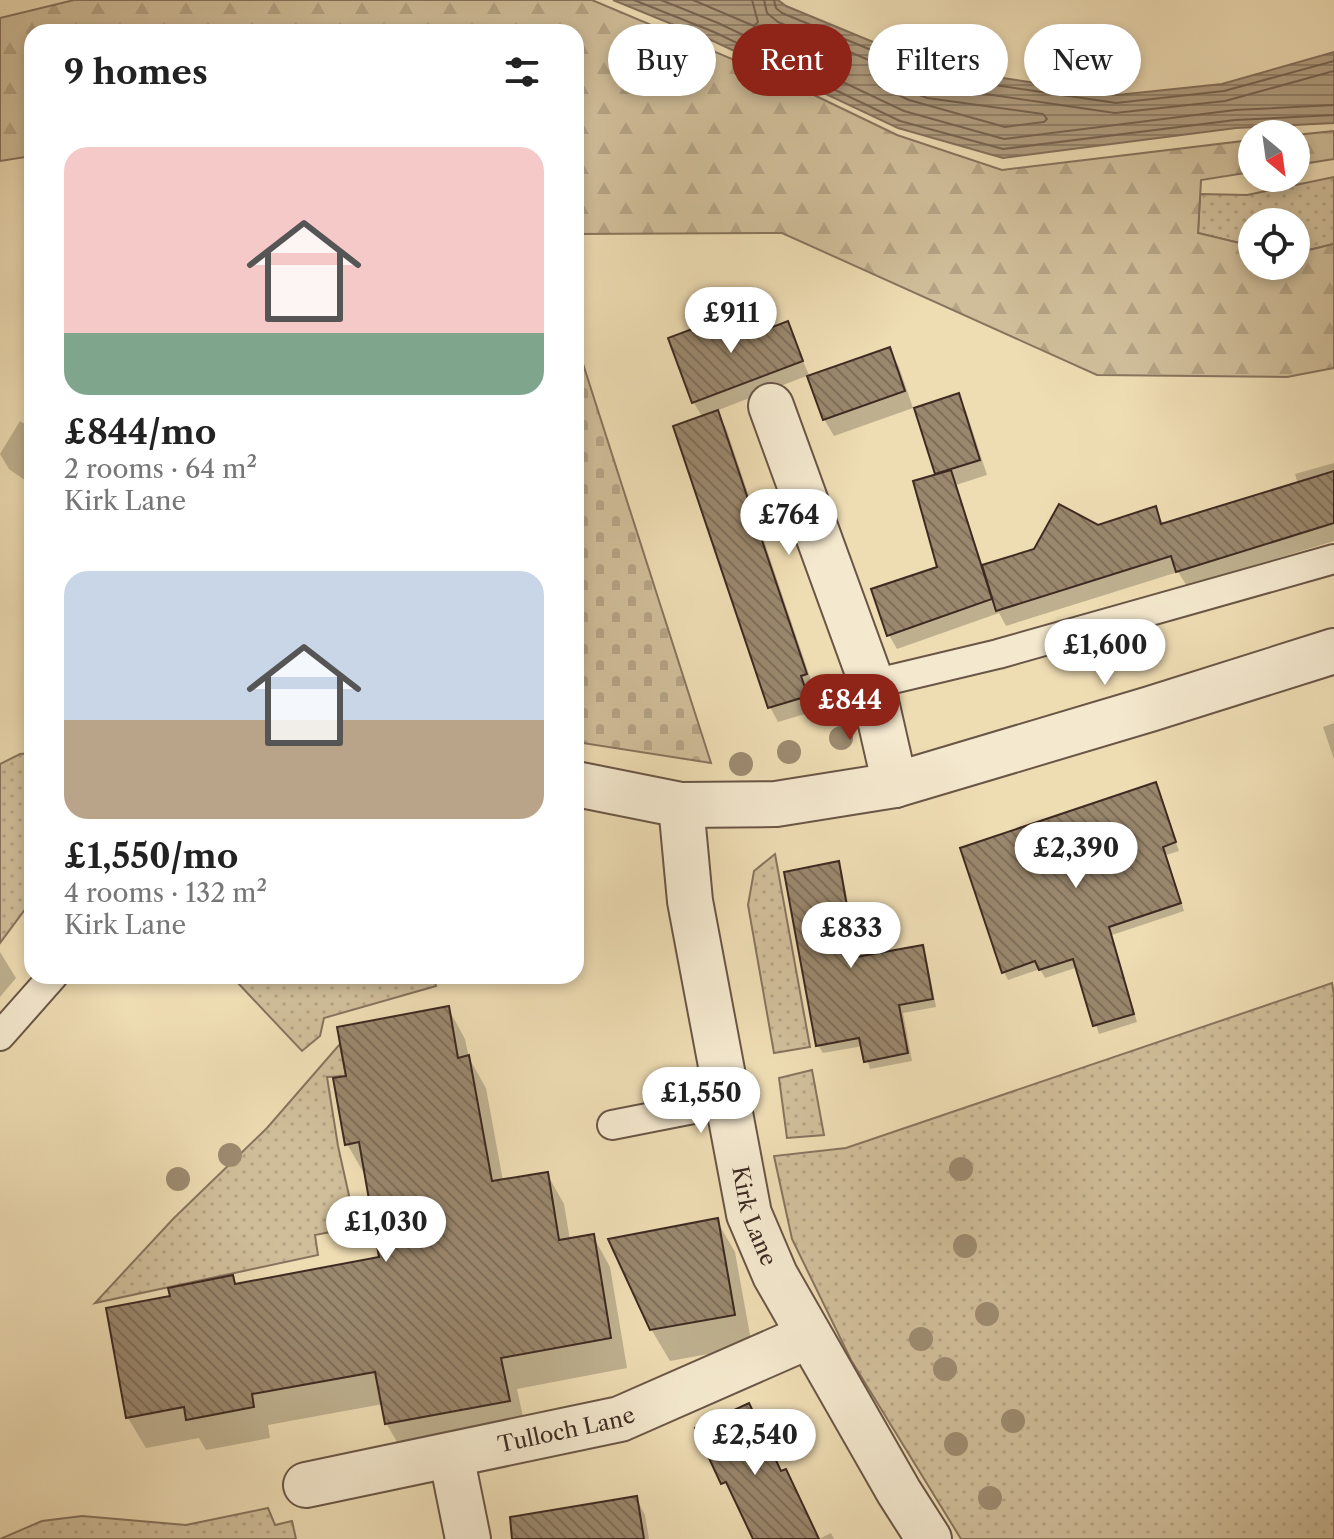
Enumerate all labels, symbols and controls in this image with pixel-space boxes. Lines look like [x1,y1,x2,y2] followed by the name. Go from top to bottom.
[608,24,716,96] chip: Buy
[732,24,852,96] chip: Rent
[868,24,1008,96] chip: Filters
[1024,24,1141,96] chip: New
[500,50,544,94] icon: filters
[64,51,208,93] text: 9 homes
[1238,120,1310,192] north arrow
[1238,120,1310,280] map controls
[232,199,376,343] icon: home
[1238,208,1310,280] button: locate
[684,287,778,355] pin: £911
[703,297,759,329] text: £911
[64,411,216,453] text: £844/mo
[64,453,257,485] text: 2 rooms · 64 m²
[64,485,186,517] text: Kirk Lane
[742,489,836,557] pin: £764
[758,499,820,531] text: £764
[1040,619,1170,687] pin: £1,600
[232,623,376,767] icon: home
[1063,629,1148,661] text: £1,600
[803,674,897,742] pin: £844
[818,684,882,716] text: £844
[1011,822,1141,890] pin: £2,390
[1033,832,1119,864] text: £2,390
[64,835,238,877] text: £1,550/mo
[64,877,267,909] text: 4 rooms · 132 m²
[804,902,898,970] pin: £833
[64,909,186,941] text: Kirk Lane
[820,912,882,944] text: £833
[636,1067,766,1135] pin: £1,550
[660,1077,742,1109] text: £1,550
[727,1164,783,1270] street label: Kirk Lane
[321,1196,451,1264] pin: £1,030
[344,1206,428,1238] text: £1,030
[495,1401,639,1458] street label: Tulloch Lane
[690,1409,820,1477] pin: £2,540
[712,1419,798,1451] text: £2,540

